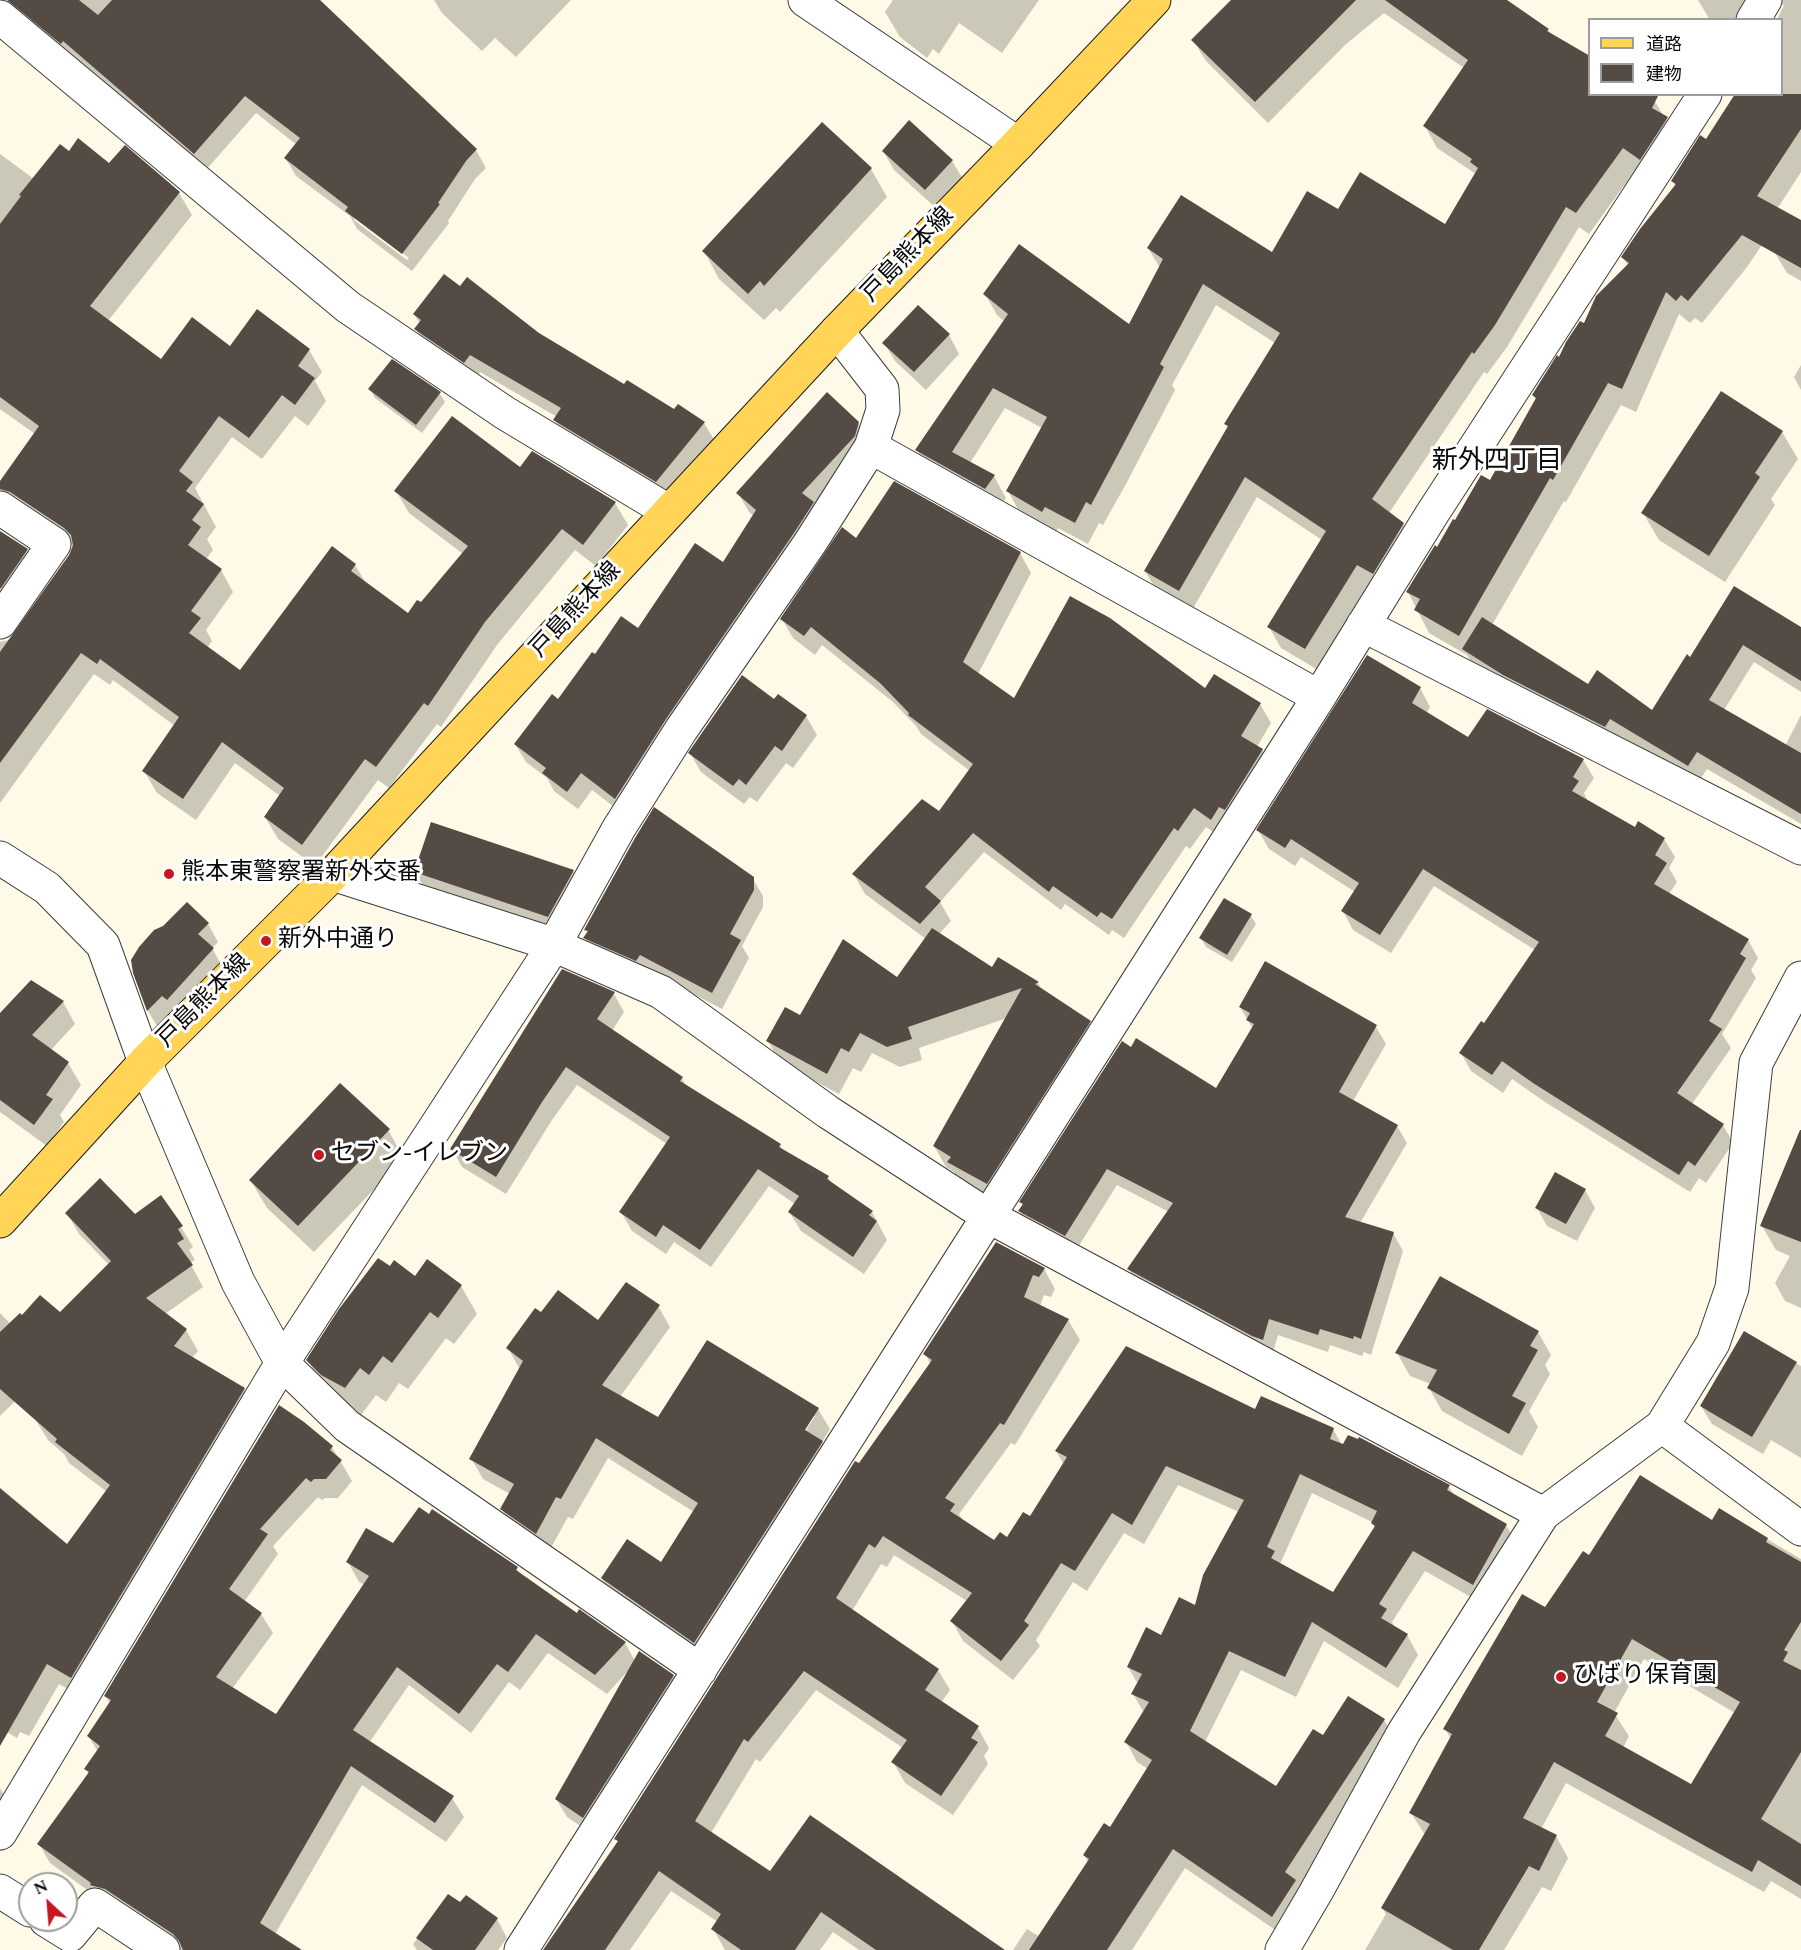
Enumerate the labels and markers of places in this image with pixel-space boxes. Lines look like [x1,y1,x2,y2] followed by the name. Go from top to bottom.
[181,860,421,888] place label: 熊本東警察署新外交番
[162,867,176,881] marker: 熊本東警察署新外交番
[278,927,398,955] place label: 新外中通り
[259,934,273,948] marker: 新外中通り
[331,1141,508,1169] place label: セブン-イレブン
[312,1148,326,1162] marker: セブン-イレブン
[1573,1663,1717,1691] place label: ひばり保育園
[1554,1670,1568,1684] marker: ひばり保育園

